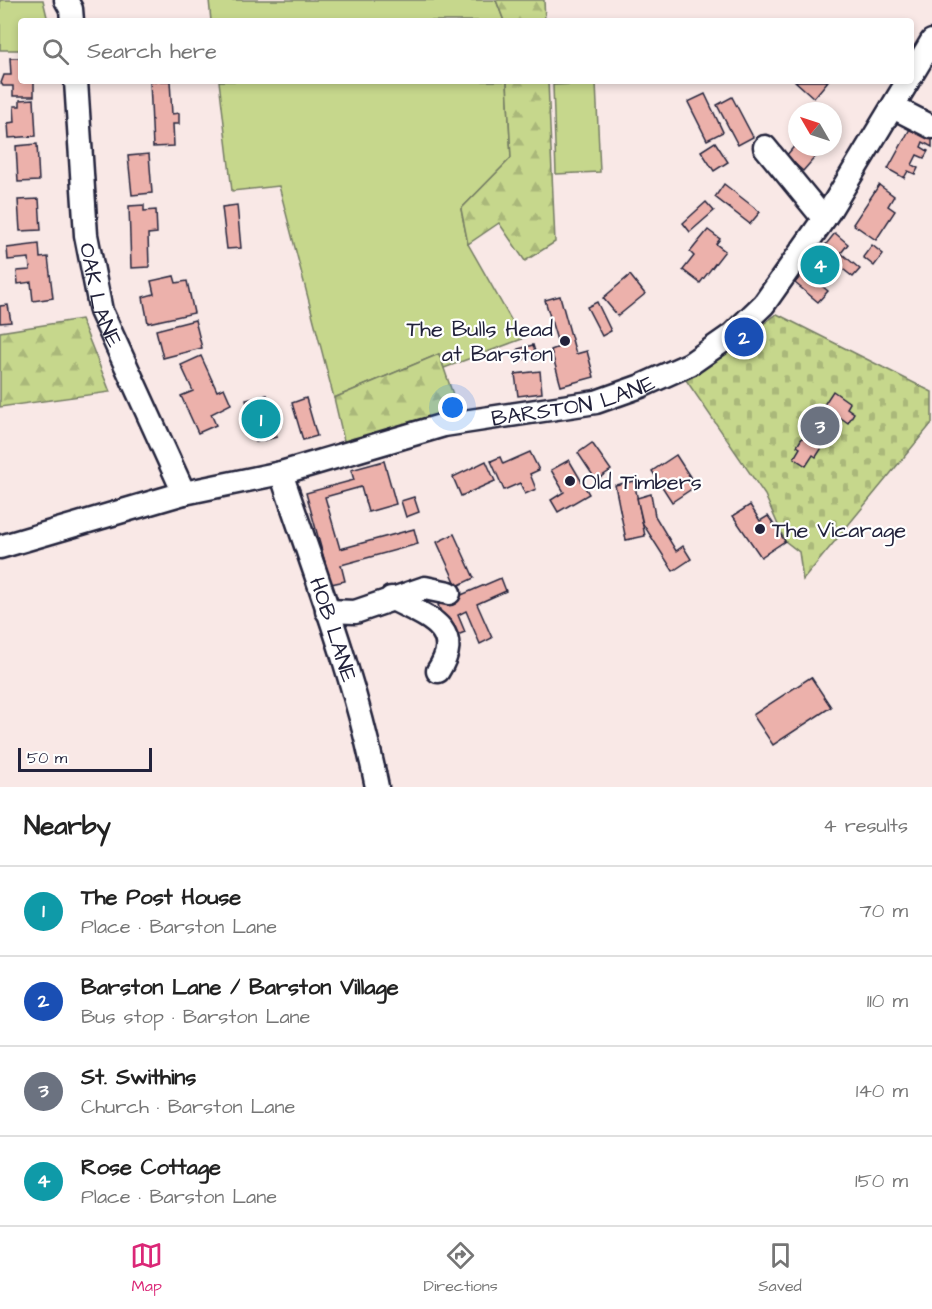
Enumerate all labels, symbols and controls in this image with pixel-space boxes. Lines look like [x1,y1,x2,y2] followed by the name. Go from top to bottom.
[18,18,914,84] search box
[39,35,72,68] icon: search
[87,36,217,67] text: Search here
[788,102,842,156] north arrow
[71,240,129,352] street label: OAK LANE
[800,242,840,288] pin: 4
[406,314,553,370] place label: The Bulls Head at Barston
[724,314,764,360] pin: 2
[558,334,572,348] marker: The Bulls Head at Barston
[489,368,660,435] street label: BARSTON LANE
[438,393,467,422] your location
[242,396,280,442] pin: 1
[800,404,840,448] pin: 3
[582,467,702,498] place label: Old Timbers
[563,474,577,488] marker: Old Timbers
[772,515,906,547] place label: The Vicarage
[753,522,767,536] marker: The Vicarage
[301,573,364,686] street label: HOB LANE
[18,745,152,772] scale bar
[27,747,67,769] text: 50 m
[24,808,111,844] text: Nearby
[823,812,908,840] text: 4 results
[81,882,241,913] text: The Post House
[42,897,45,925] text: 1
[860,897,908,925] text: 70 m
[81,913,277,941] text: Place · Barston Lane
[81,972,399,1003] text: Barston Lane / Barston Village
[38,987,49,1015] text: 2
[867,987,908,1015] text: 110 m
[81,1003,310,1031] text: Bus stop · Barston Lane
[81,1062,196,1093] text: St. Swithins
[38,1077,49,1105] text: 3
[856,1077,908,1105] text: 140 m
[81,1093,295,1121] text: Church · Barston Lane
[81,1152,221,1183] text: Rose Cottage
[37,1167,50,1195] text: 4
[855,1167,908,1195] text: 150 m
[81,1183,277,1211] text: Place · Barston Lane
[130,1239,163,1297] tab: Map
[424,1239,498,1297] tab: Directions
[758,1239,802,1297] tab: Saved

